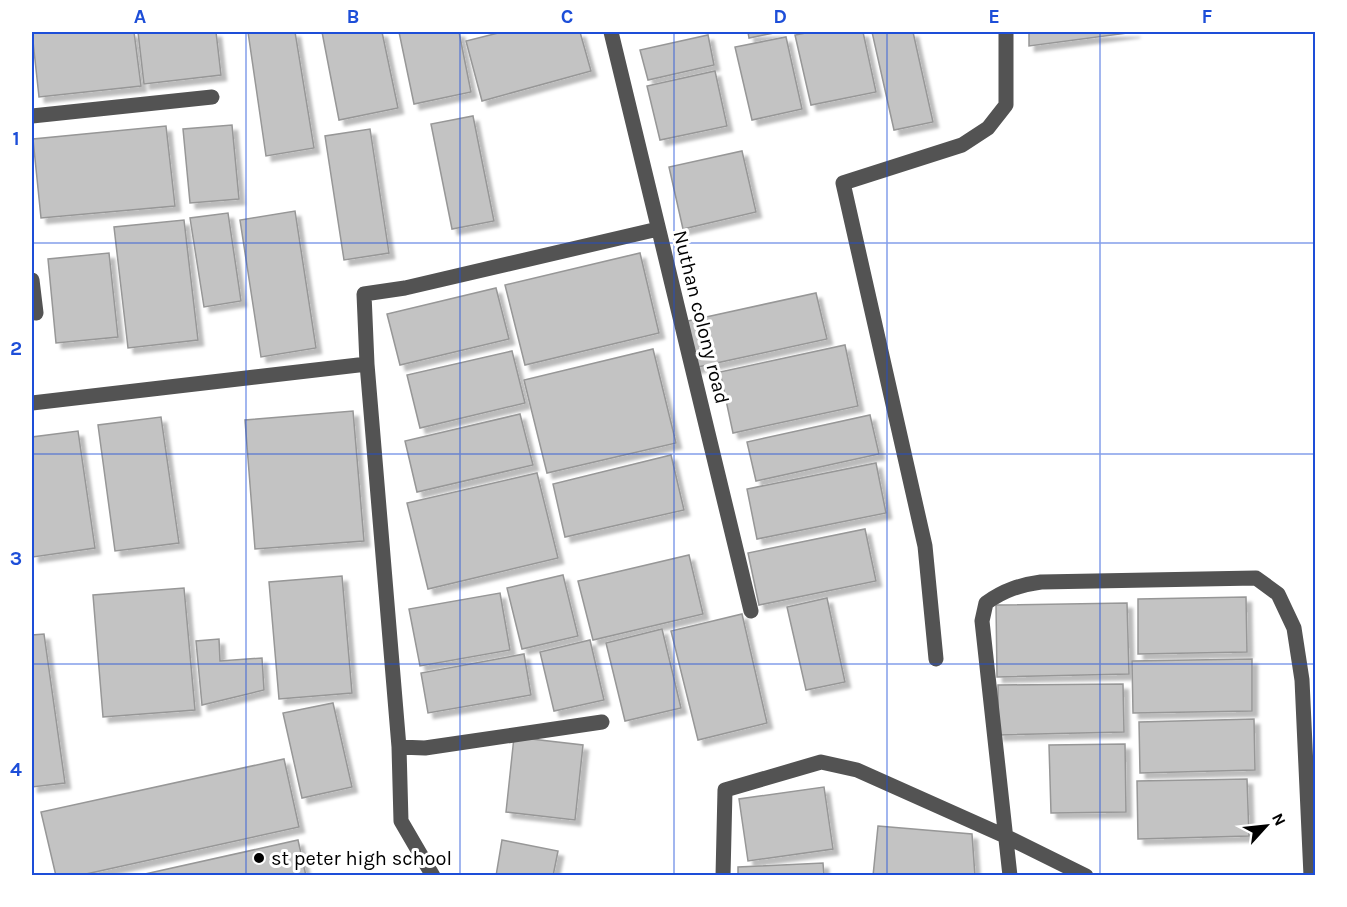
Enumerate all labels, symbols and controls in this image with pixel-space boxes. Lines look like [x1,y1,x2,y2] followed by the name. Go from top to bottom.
[134,5,147,28] text: A
[347,5,359,28] text: B
[561,5,573,28] text: C
[773,5,787,28] text: D
[988,5,1000,28] text: E
[1202,5,1213,28] text: F
[12,127,20,150] text: 1
[668,228,734,406] street label: Nuthan colony road
[10,337,22,360] text: 2
[10,547,22,570] text: 3
[10,758,22,781] text: 4
[1236,796,1296,856] north arrow
[1268,810,1290,829] text: N
[271,847,452,870] place label: st peter high school
[252,851,266,865] marker: st peter high school

